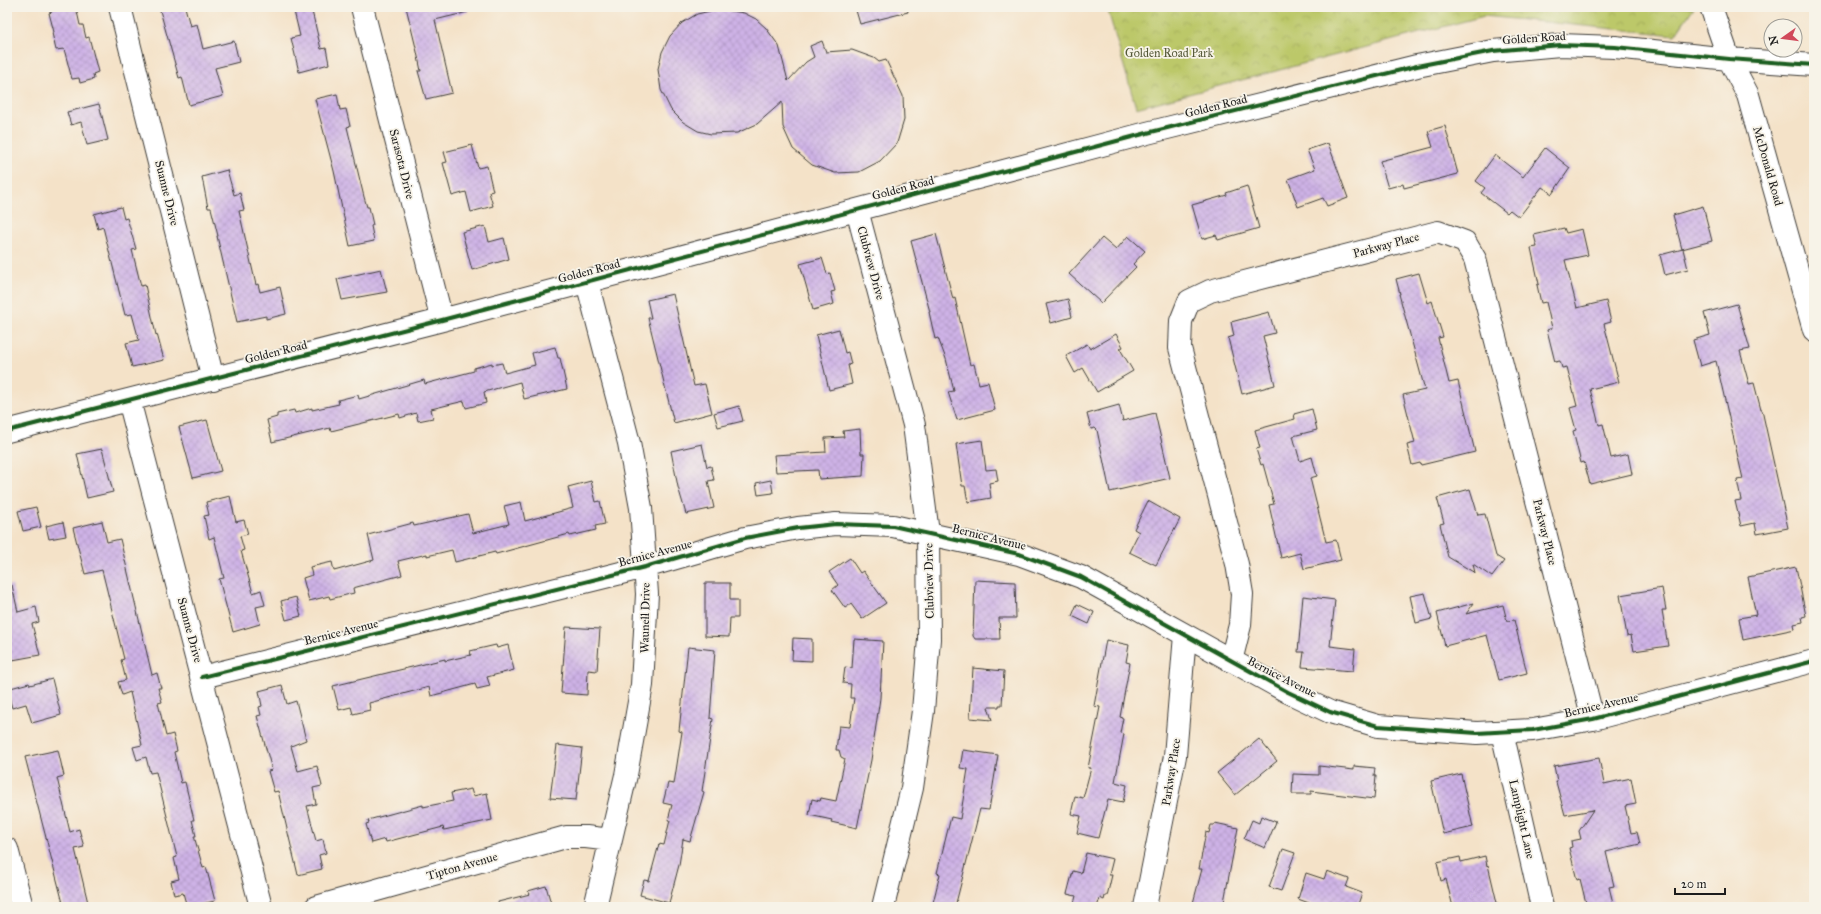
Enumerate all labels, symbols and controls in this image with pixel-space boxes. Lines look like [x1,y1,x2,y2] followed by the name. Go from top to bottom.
[1763,18,1803,58] north arrow
[1502,29,1566,47] street label: Golden Road
[1766,34,1781,46] text: N
[1125,46,1213,60] park label: Golden Road Park
[1183,91,1249,121] street label: Golden Road
[1750,125,1786,207] street label: McDonald Road
[387,128,417,200] street label: Sarasota Drive
[152,159,182,227] street label: Suanne Drive
[870,173,936,203] street label: Golden Road
[854,225,888,301] street label: Clubview Drive
[1351,229,1421,261] street label: Parkway Place
[556,256,622,286] street label: Golden Road
[243,337,309,367] street label: Golden Road
[1530,497,1560,567] street label: Parkway Place
[951,521,1027,553] street label: Bernice Avenue
[617,536,693,570] street label: Bernice Avenue
[921,543,937,619] street label: Clubview Drive
[637,583,653,653] street label: Waunell Drive
[175,596,205,664] street label: Suanne Drive
[303,616,379,648] street label: Bernice Avenue
[1245,654,1319,700] street label: Bernice Avenue
[1562,690,1640,720] street label: Bernice Avenue
[1159,737,1183,807] street label: Parkway Place
[1505,778,1538,860] street label: Lamplight Lane
[425,849,499,883] street label: Tipton Avenue
[1675,870,1725,896] scale bar
[1681,877,1707,891] text: 20 m

